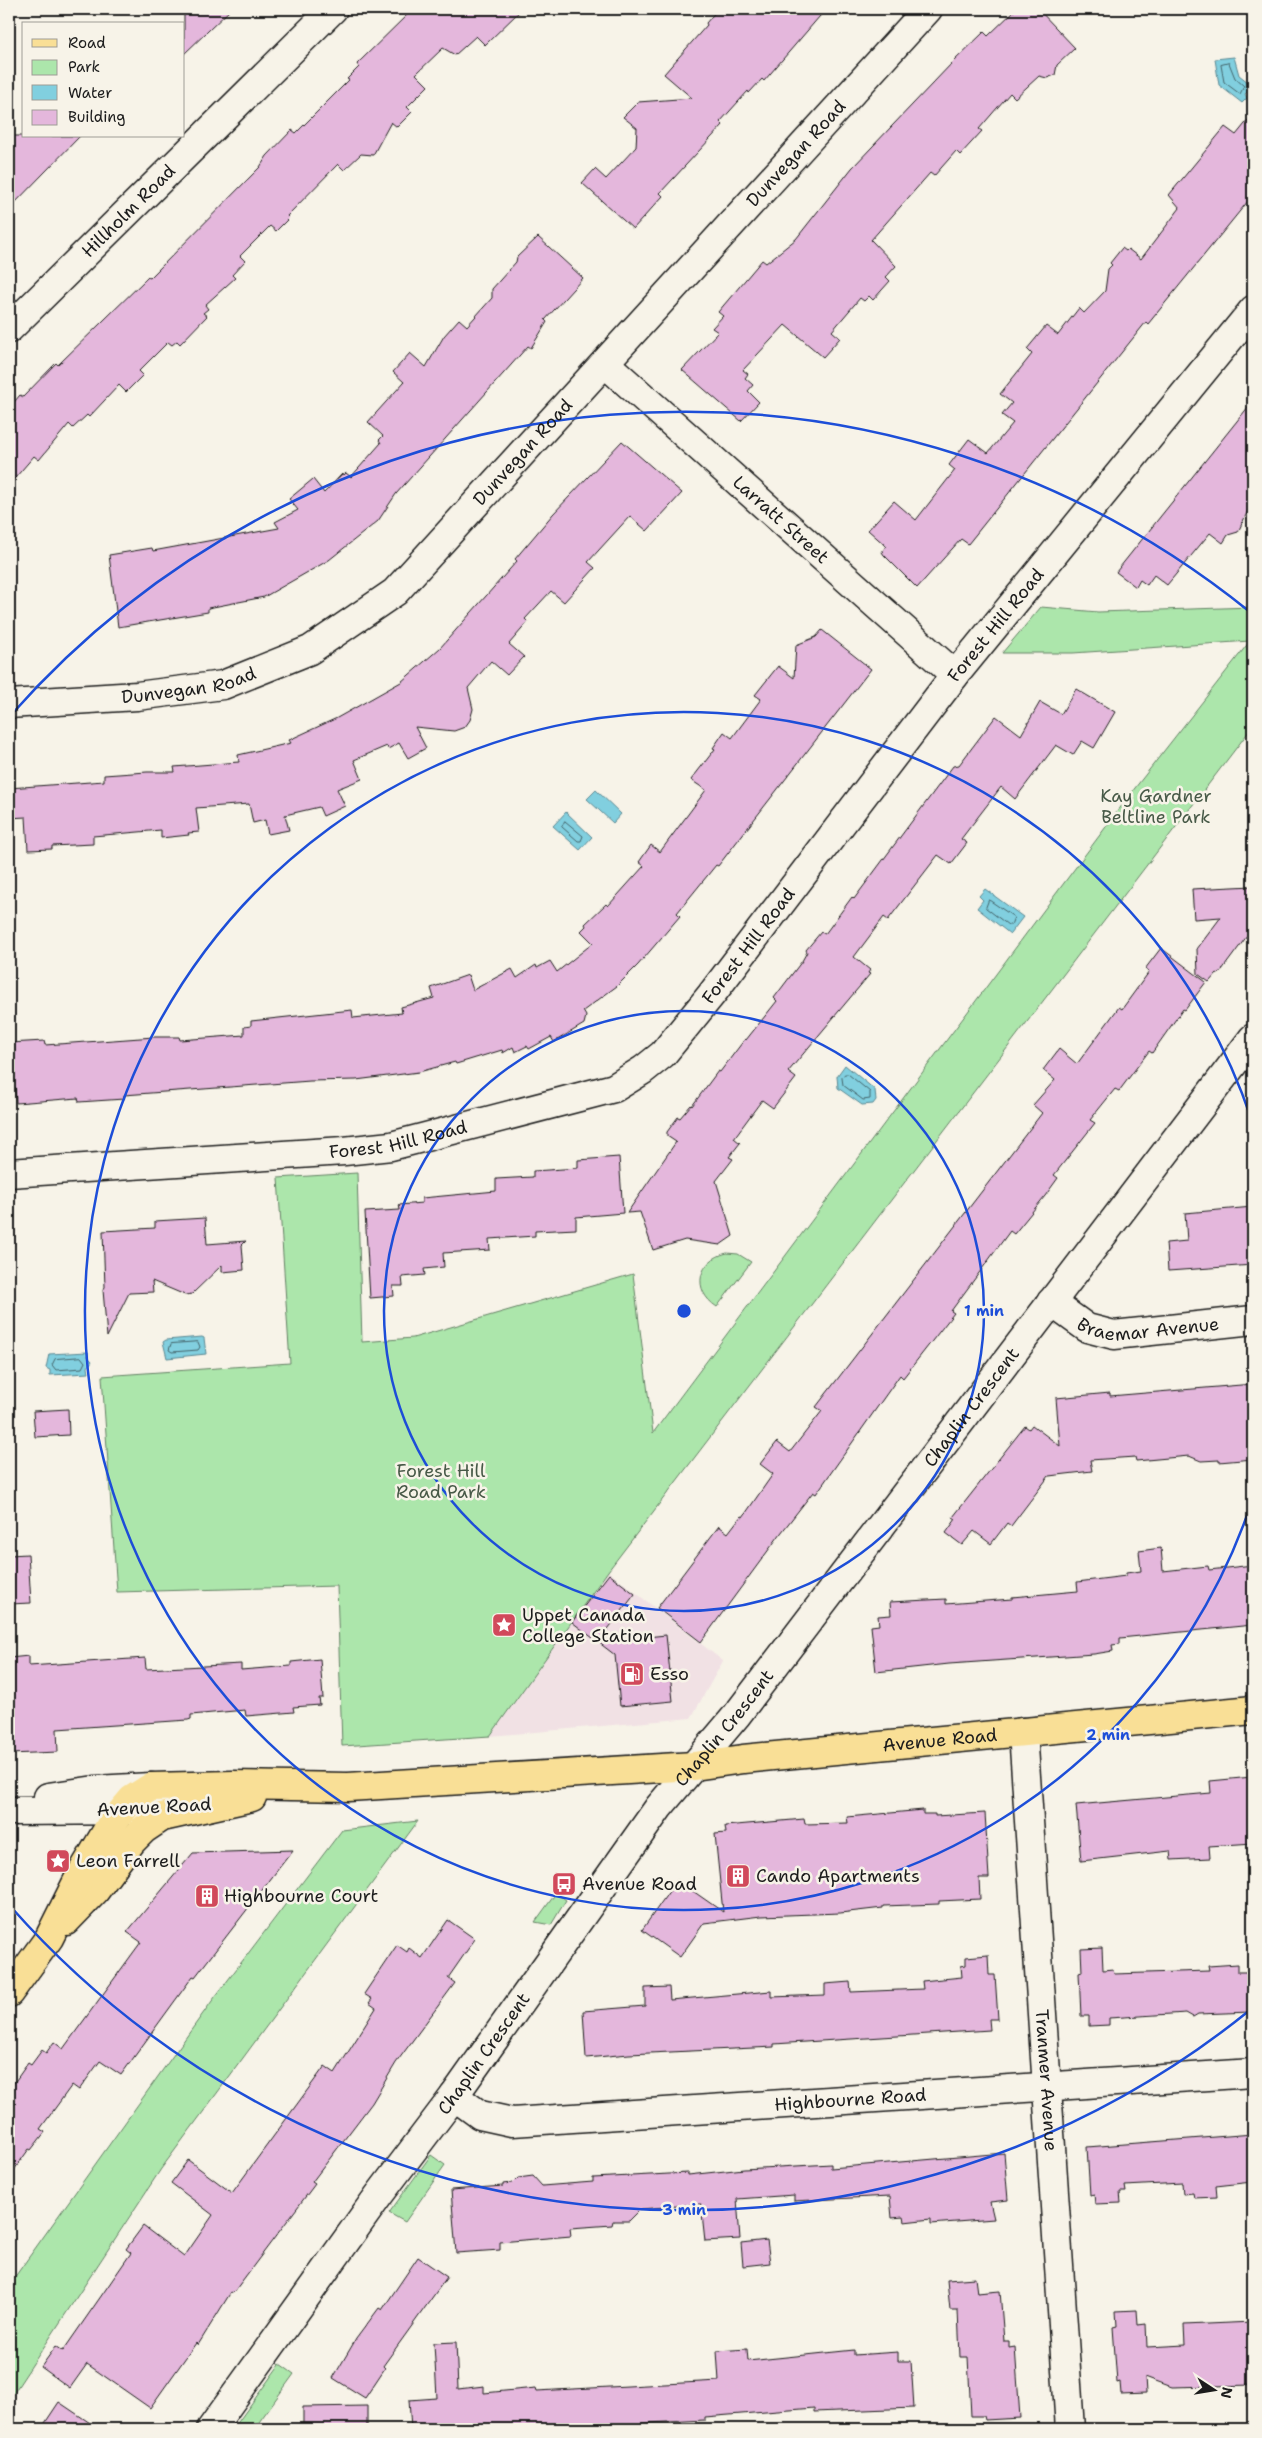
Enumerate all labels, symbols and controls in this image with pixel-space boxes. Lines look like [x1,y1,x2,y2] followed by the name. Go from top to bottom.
[22,22,185,138] legend
[68,33,106,53] text: Road
[68,57,100,77] text: Park
[68,83,112,103] text: Water
[741,95,851,212] street label: Dunvegan Road
[68,107,125,127] text: Building
[76,159,181,263] street label: Hillholm Road
[468,394,578,511] street label: Dunvegan Road
[727,470,834,569] street label: Larratt Street
[942,563,1049,687] street label: Forest Hill Road
[121,661,260,709] street label: Dunvegan Road
[1100,784,1212,829] park label: Kay Gardner Beltline Park
[696,883,801,1009] street label: Forest Hill Road
[328,1115,470,1164] street label: Forest Hill Road
[964,1301,1004,1321] text: 1 min
[675,1302,693,1320] centre of rings
[1072,1312,1220,1347] street label: Braemar Avenue
[918,1343,1025,1472] street label: Chaplin Crescent
[396,1459,486,1504] park label: Forest Hill Road Park
[522,1603,654,1648] place label: Uppet Canada College Station
[491,1612,517,1638] place icon: Uppet Canada College Station
[619,1661,645,1687] fuel station icon: Esso
[650,1662,689,1686] place label: Esso
[669,1665,779,1792] street label: Chaplin Crescent
[882,1723,998,1758] street label: Avenue Road
[1086,1725,1130,1745] text: 2 min
[96,1792,212,1822] street label: Avenue Road
[45,1848,71,1874] place icon: Leon Farrell
[76,1849,181,1873] place label: Leon Farrell
[725,1863,751,1889] building icon: Cando Apartments
[756,1864,920,1888] place label: Cando Apartments
[551,1871,577,1897] bus stop icon: Avenue Road
[582,1872,697,1896] place label: Avenue Road
[194,1883,220,1909] building icon: Highbourne Court
[224,1884,379,1908] place label: Highbourne Court
[432,1988,536,2120] street label: Chaplin Crescent
[1030,2008,1063,2152] street label: Tranmer Avenue
[774,2083,927,2117] street label: Highbourne Road
[662,2200,706,2220] text: 3 min
[1190,2366,1240,2416] north arrow
[1217,2385,1237,2400] text: N

